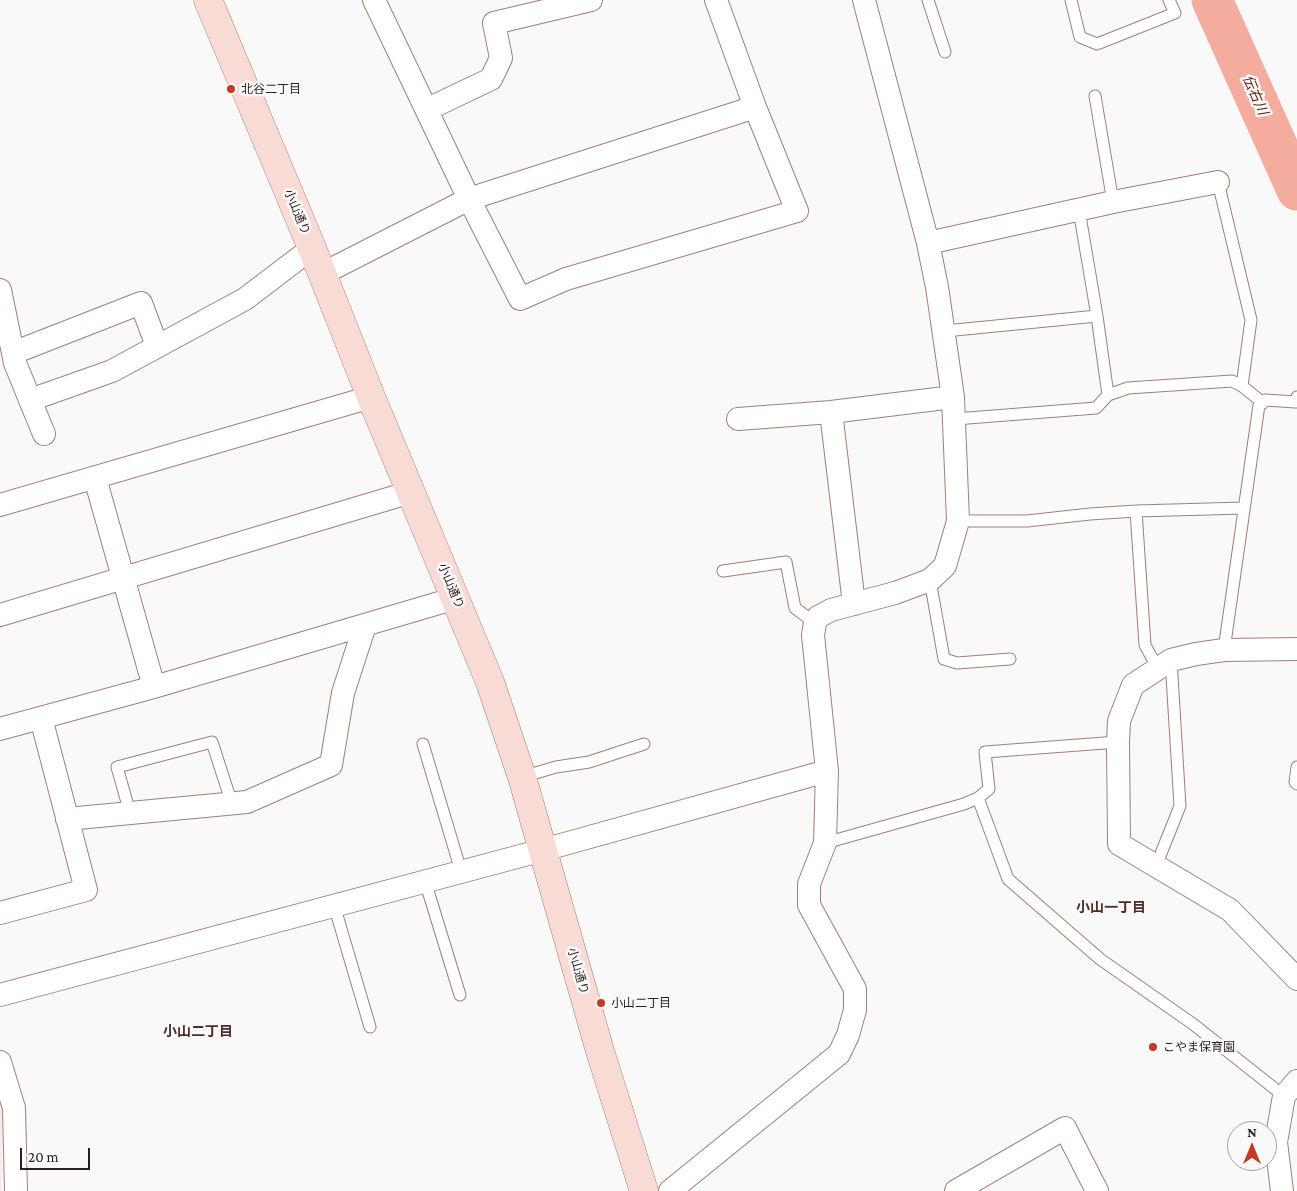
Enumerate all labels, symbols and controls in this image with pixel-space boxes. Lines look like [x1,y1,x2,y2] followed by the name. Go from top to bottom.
[1239,72,1271,118] water label: 伝右川
[241,82,301,96] place label: 北谷二丁目
[225,83,237,95] marker: 北谷二丁目
[281,187,313,237] street label: 小山通り
[435,561,467,611] street label: 小山通り
[1076,900,1146,916] district label: 小山一丁目
[564,946,592,996] street label: 小山通り
[611,996,671,1010] place label: 小山二丁目
[595,997,607,1009] marker: 小山二丁目
[163,1024,233,1040] district label: 小山二丁目
[1163,1040,1235,1054] place label: こやま保育園
[1147,1041,1159,1053] marker: こやま保育園
[1227,1121,1277,1171] north arrow
[1247,1124,1257,1140] text: N
[22,1138,92,1170] scale bar
[28,1149,59,1165] text: 20 m

